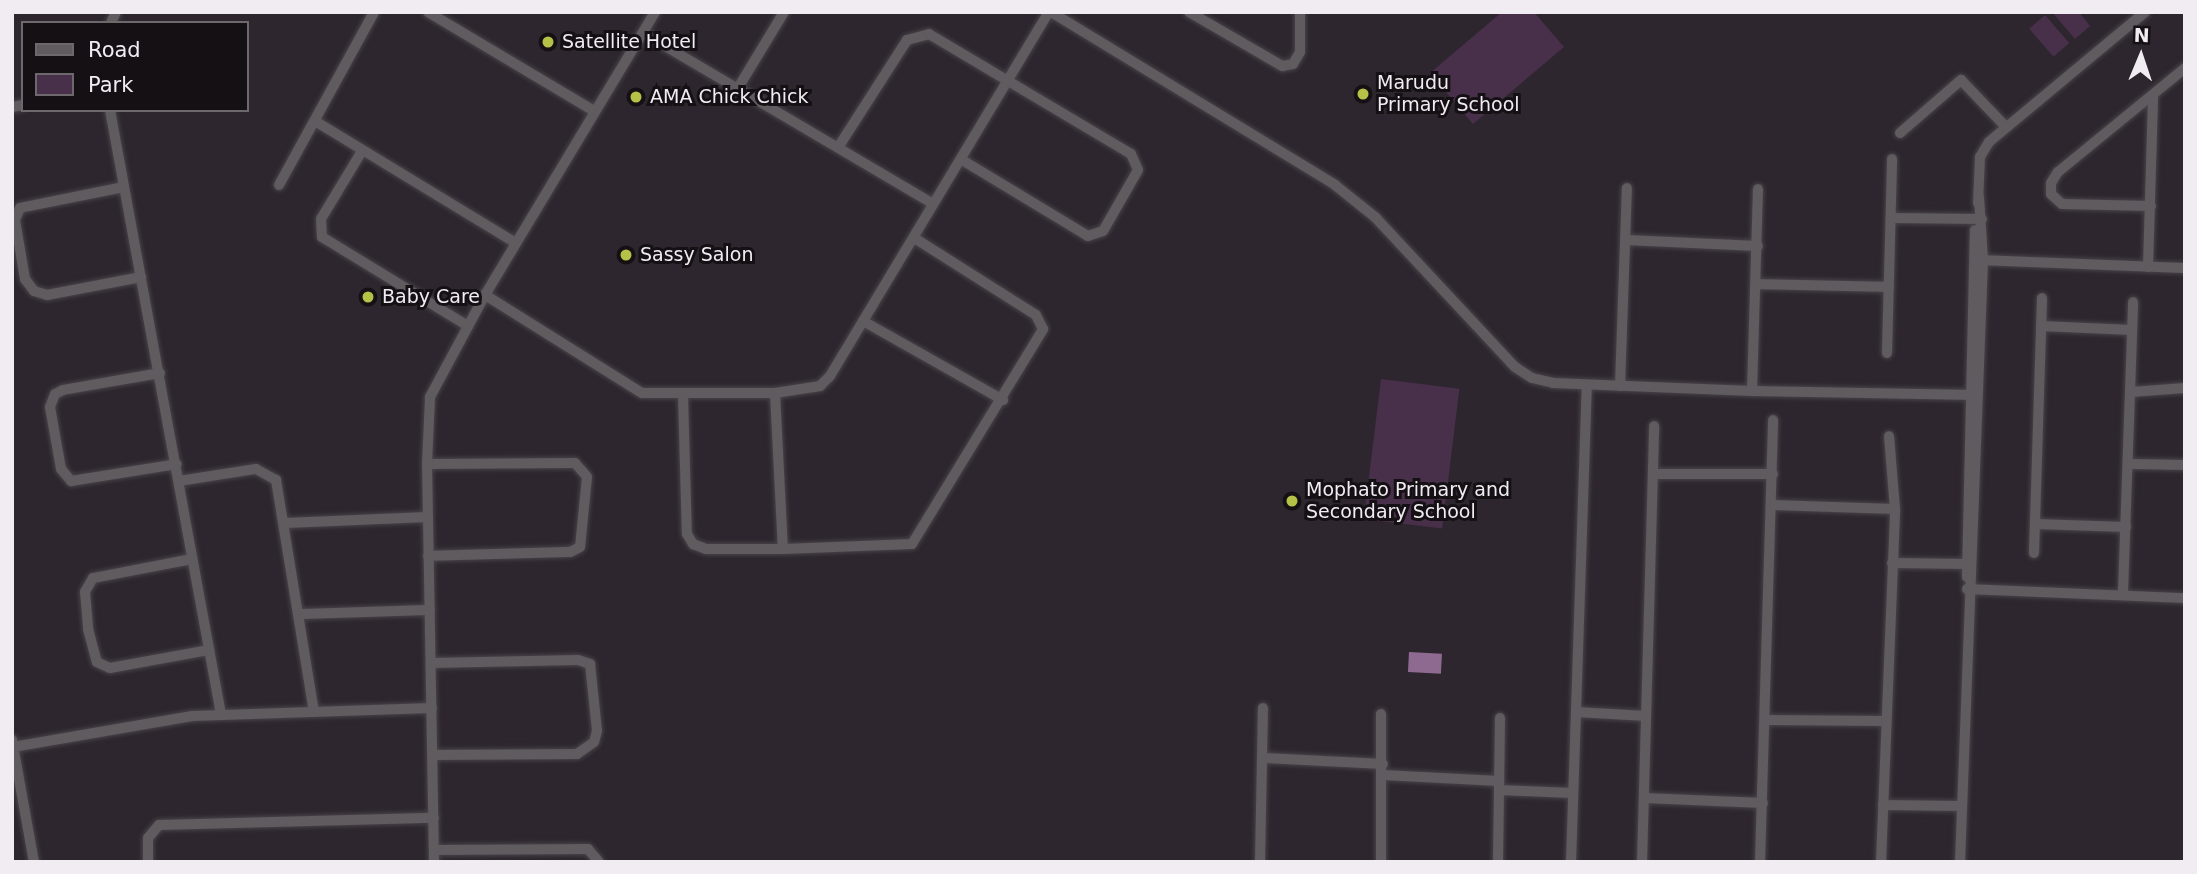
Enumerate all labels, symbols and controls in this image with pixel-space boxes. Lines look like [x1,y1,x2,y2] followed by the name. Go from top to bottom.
[21,21,248,112] legend
[2106,21,2176,91] north arrow
[2133,24,2150,46] text: N
[562,31,696,53] place label: Satellite Hotel
[540,34,556,50] marker: Satellite Hotel
[88,38,141,62] text: Road
[1377,72,1520,116] place label: Marudu Primary School
[88,73,133,97] text: Park
[650,86,809,108] place label: AMA Chick Chick
[1355,86,1371,102] marker: Marudu Primary School
[628,89,644,105] marker: AMA Chick Chick
[640,244,753,266] place label: Sassy Salon
[618,247,634,263] marker: Sassy Salon
[382,286,480,308] place label: Baby Care
[360,289,376,305] marker: Baby Care
[1306,479,1510,523] place label: Mophato Primary and Secondary School
[1284,493,1300,509] marker: Mophato Primary and Secondary School

